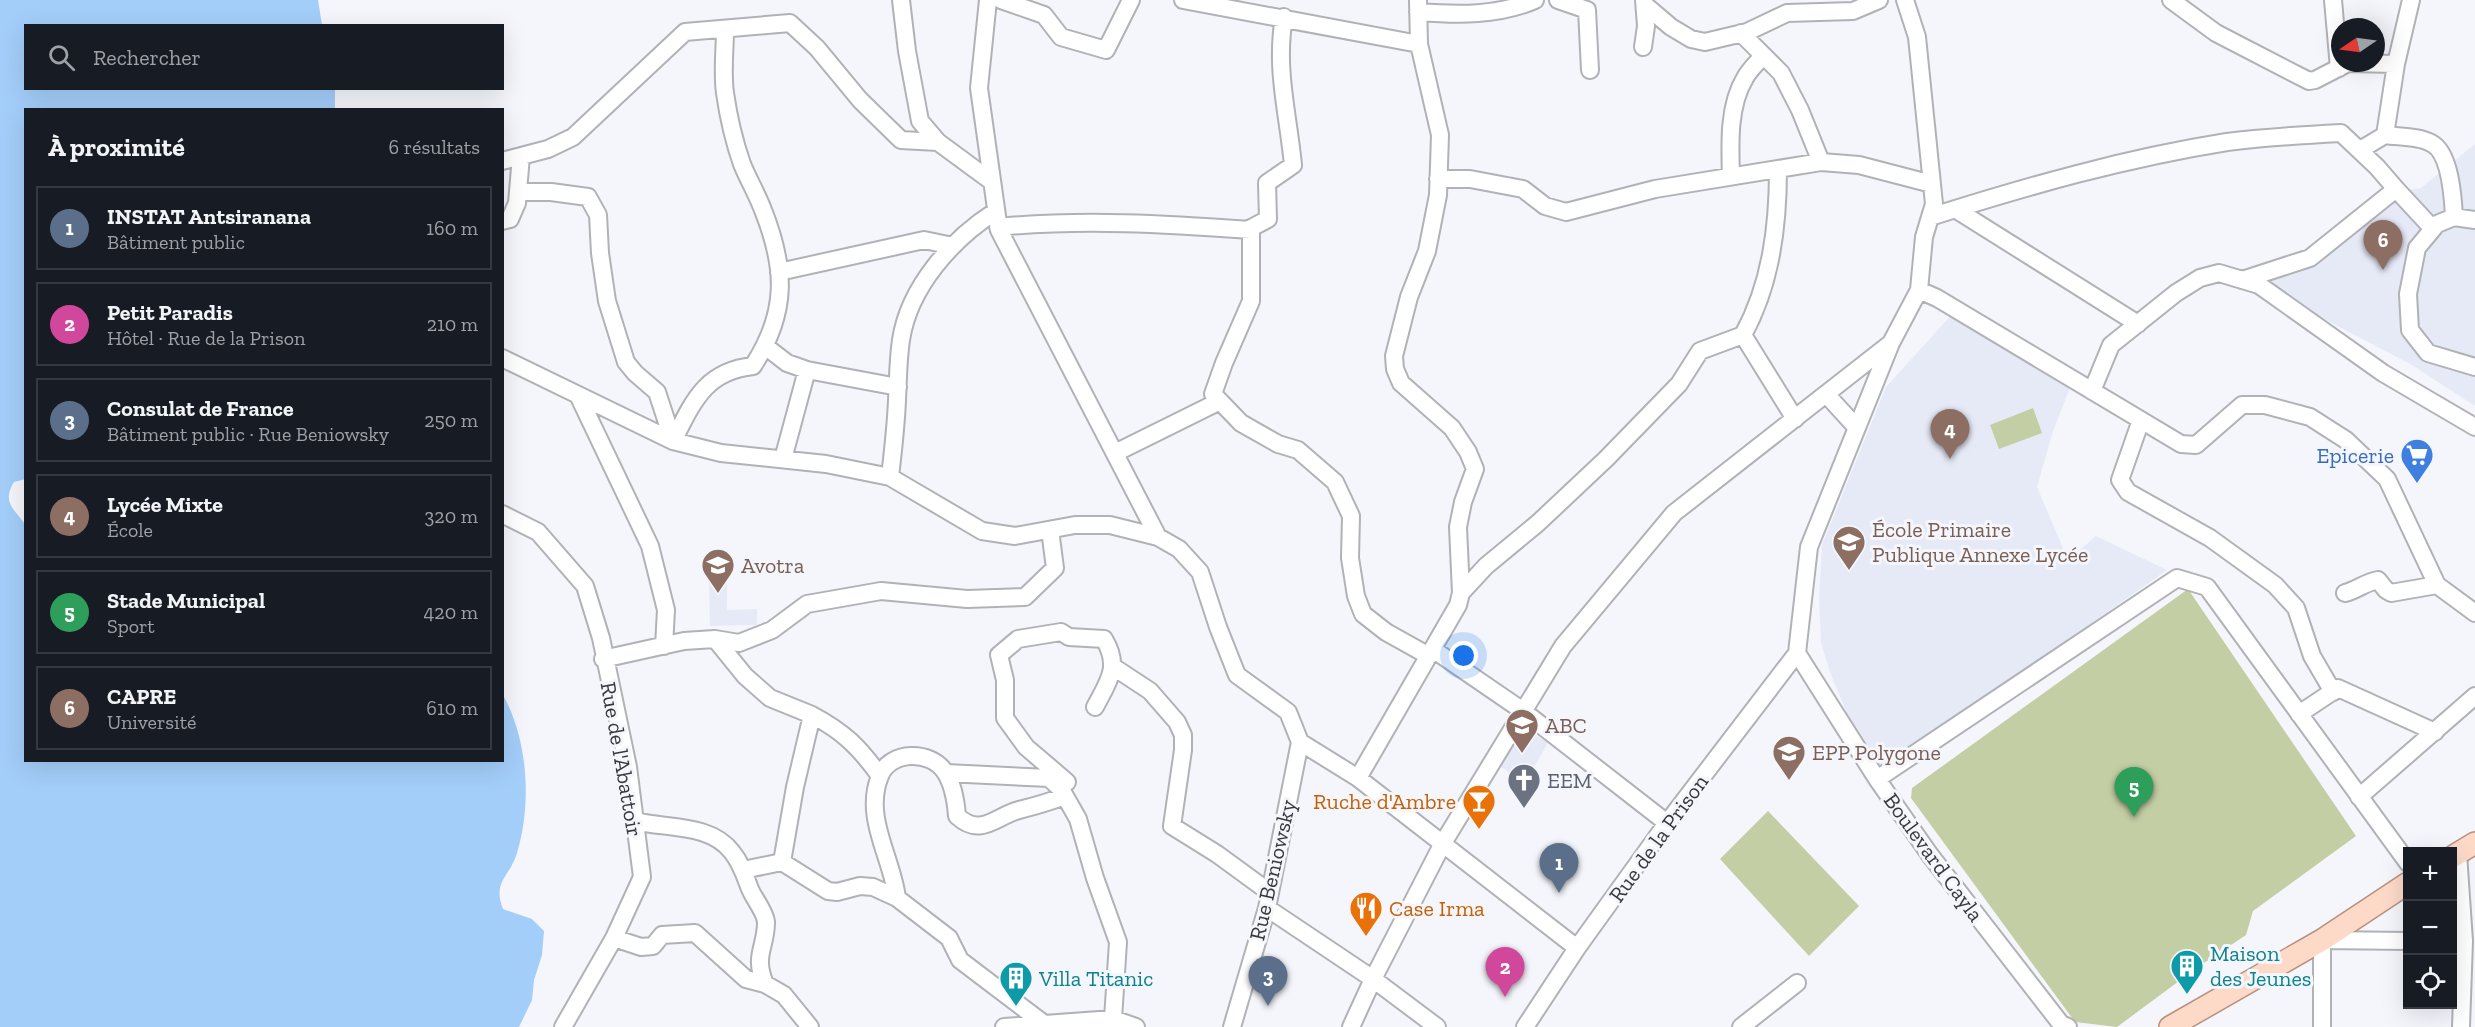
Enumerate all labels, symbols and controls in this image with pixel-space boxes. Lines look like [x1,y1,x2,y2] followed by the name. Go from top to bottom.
[2331,18,2385,72] north arrow
[24,24,504,90] search box
[45,41,78,74] icon: search
[93,44,201,71] text: Rechercher
[48,131,185,163] text: À proximité
[388,135,480,159] text: 6 résultats
[107,203,311,230] text: INSTAT Antsiranana
[65,216,74,240] text: 1
[426,216,478,240] text: 160 m
[2364,220,2402,270] pin: 6
[107,230,245,254] text: Bâtiment public
[107,299,233,326] text: Petit Paradis
[64,312,75,336] text: 2
[427,312,478,336] text: 210 m
[107,326,305,350] text: Hôtel · Rue de la Prison
[107,395,294,422] text: Consulat de France
[64,408,75,432] text: 3
[424,408,478,432] text: 250 m
[1930,410,1970,459] pin: 4
[107,422,389,446] text: Bâtiment public · Rue Beniowsky
[2399,437,2435,484] supermarket icon: Epicerie
[2317,442,2394,469] place label: Epicerie
[107,491,223,518] text: Lycée Mixte
[64,504,75,528] text: 4
[425,504,478,528] text: 320 m
[1872,516,2088,568] place label: École Primaire Publique Annexe Lycée
[107,518,153,542] text: École
[1831,524,1867,571] school or university icon: École Primaire Publique Annexe Lycée
[700,547,736,594] school or university icon: Avotra
[741,552,805,579] place label: Avotra
[107,587,265,614] text: Stade Municipal
[64,600,75,624] text: 5
[424,600,478,624] text: 420 m
[107,614,155,638] text: Sport
[1449,641,1478,670] your location
[595,680,648,839] street label: Rue de l'Abattoir
[107,683,176,710] text: CAPRE
[64,696,75,720] text: 6
[426,696,478,720] text: 610 m
[1504,707,1540,754] school or university icon: ABC
[107,710,197,734] text: Université
[1545,712,1587,739] place label: ABC
[1771,734,1807,781] school or university icon: EPP Polygone
[1812,739,1941,766] place label: EPP Polygone
[1506,762,1542,809] church icon: EEM
[1547,767,1592,794] place label: EEM
[2114,768,2154,817] pin: 5
[1603,769,1714,908] street label: Rue de la Prison
[1461,783,1497,830] bar icon: Ruche d'Ambre
[1313,788,1456,815] place label: Ruche d'Ambre
[1878,788,1990,927] street label: Boulevard Cayla
[1243,796,1302,943] street label: Rue Beniowsky
[1540,844,1578,893] pin: 1
[2403,847,2457,1009] map controls
[2403,847,2457,901] button: +
[1348,890,1384,937] restaurant icon: Case Irma
[1389,895,1485,922] place label: Case Irma
[2403,901,2457,955] button: −
[2210,940,2311,992] place label: Maison des Jeunes
[1486,948,1524,997] pin: 2
[2169,948,2205,995] building icon: Maison des Jeunes
[2403,955,2457,1009] button: locate
[1248,956,1288,1006] pin: 3
[998,960,1034,1007] building icon: Villa Titanic
[1038,965,1153,992] place label: Villa Titanic

